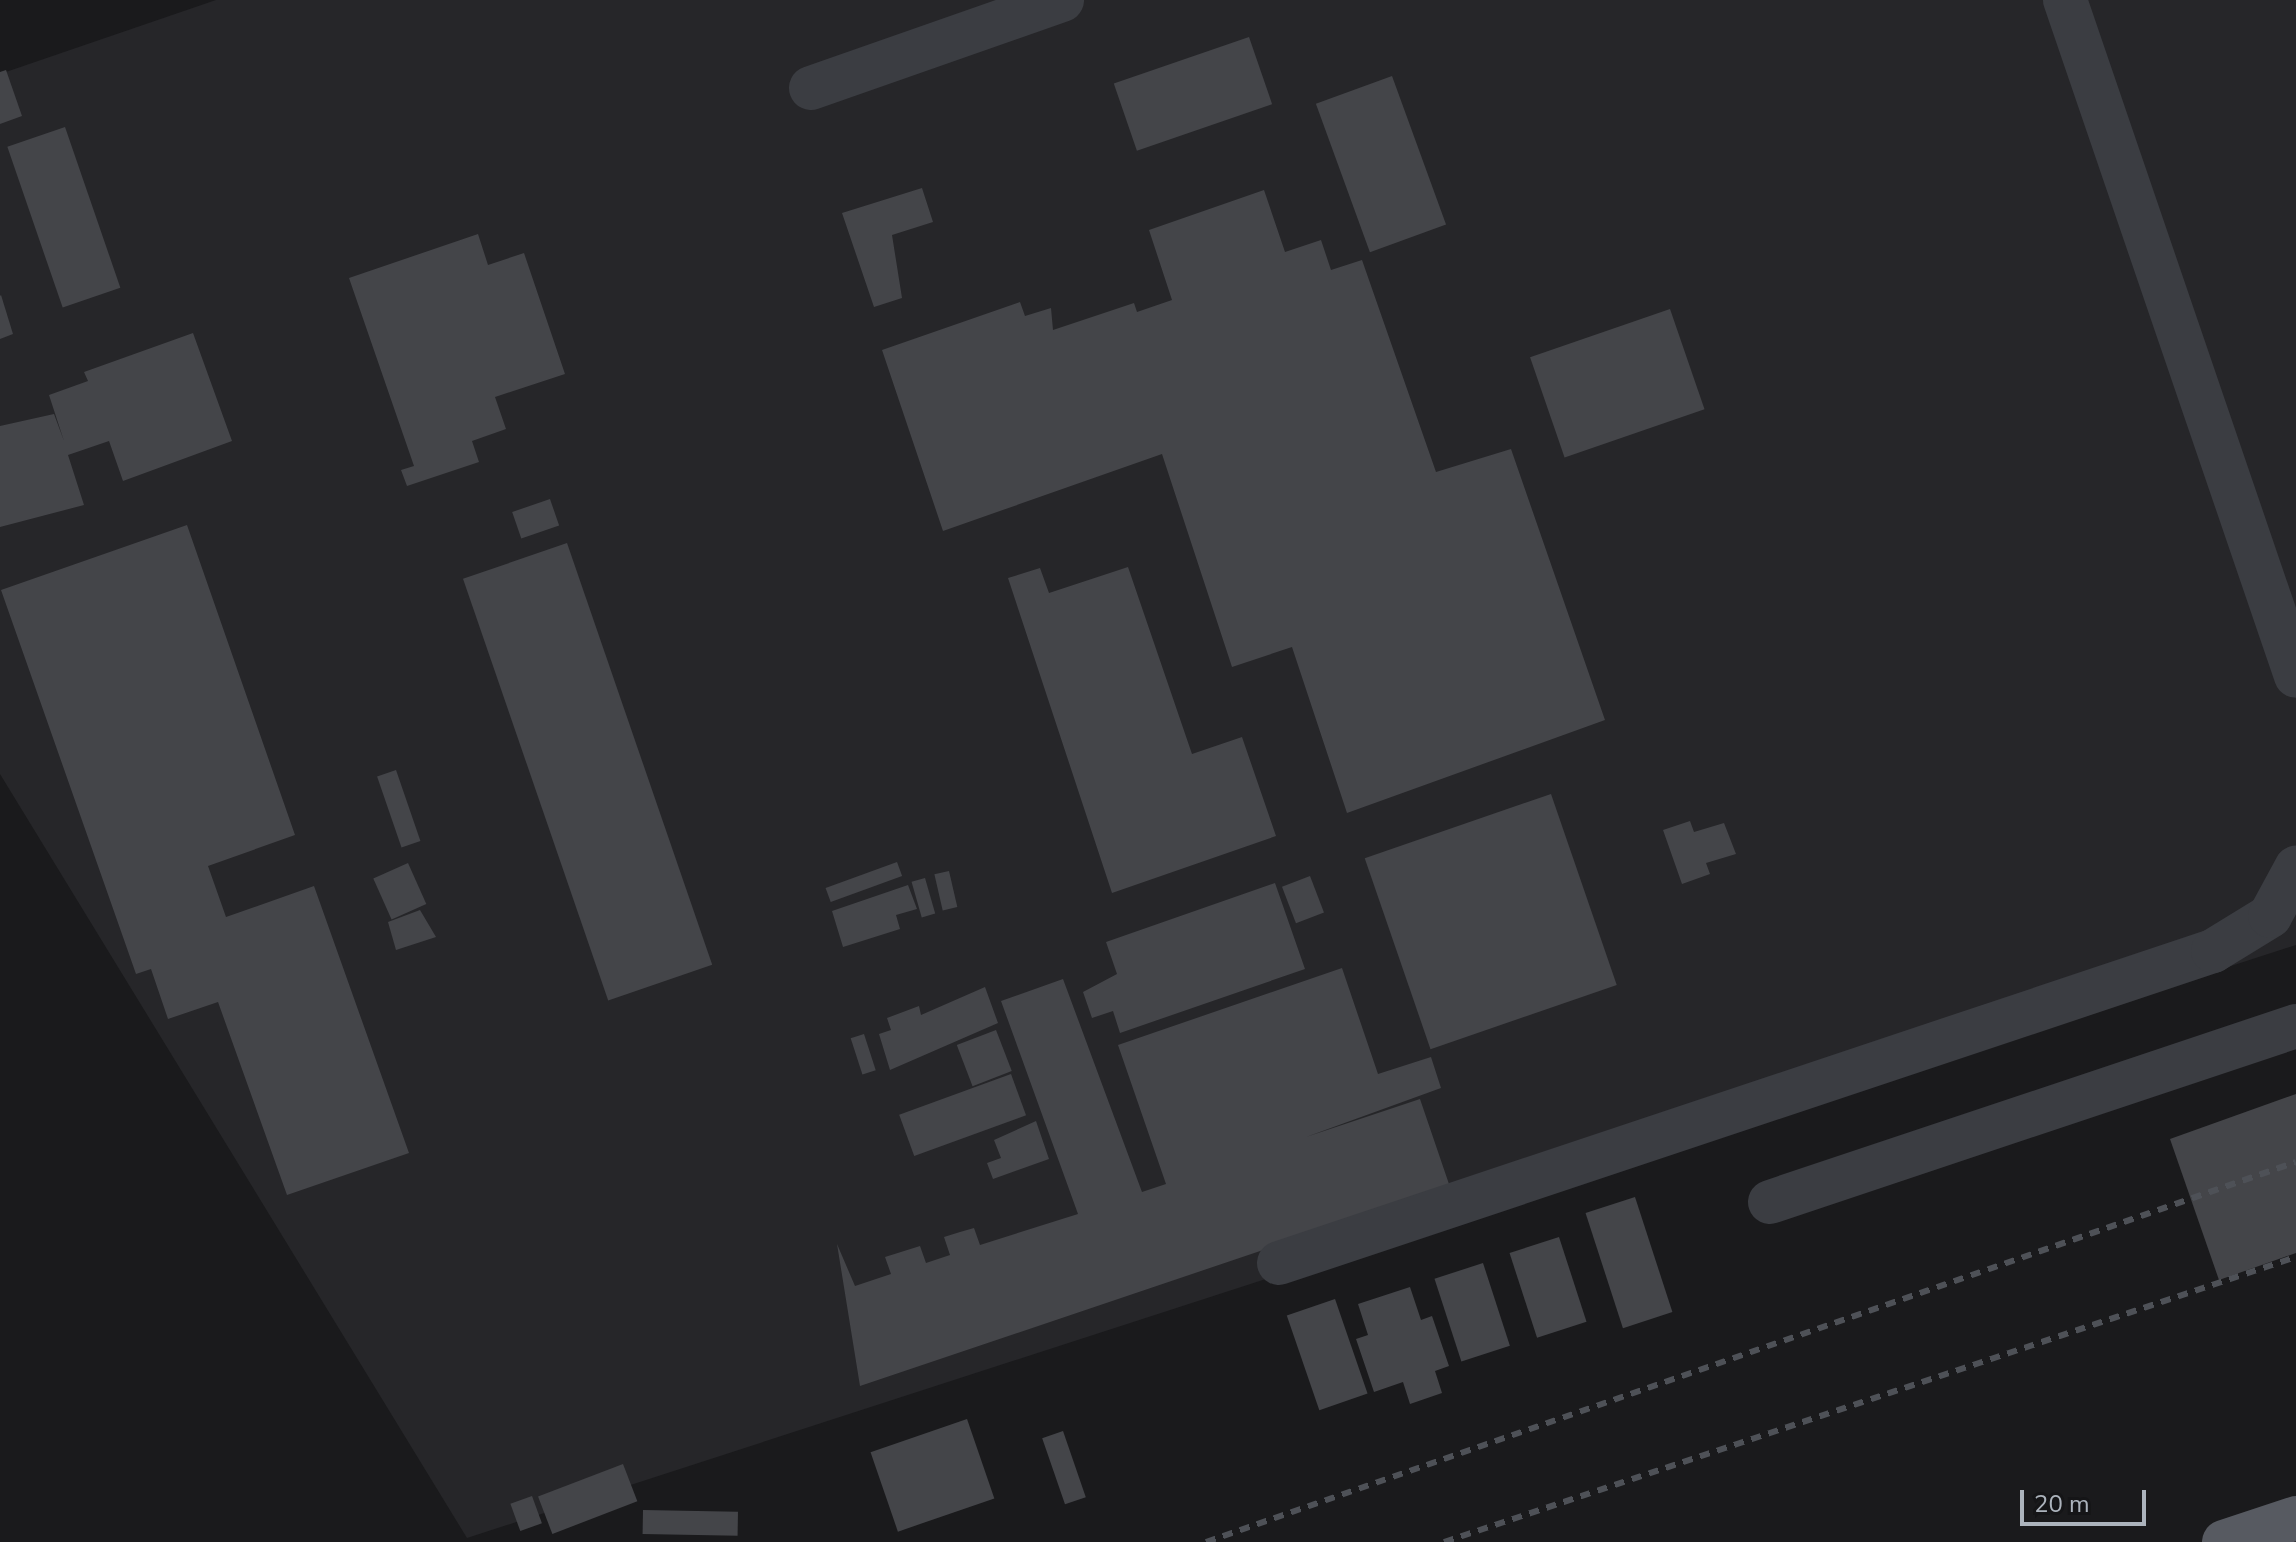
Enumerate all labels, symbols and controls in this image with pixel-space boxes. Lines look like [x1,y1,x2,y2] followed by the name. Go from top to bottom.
[2024,1474,2150,1524] scale bar
[2034,1488,2090,1520] text: 20 m

